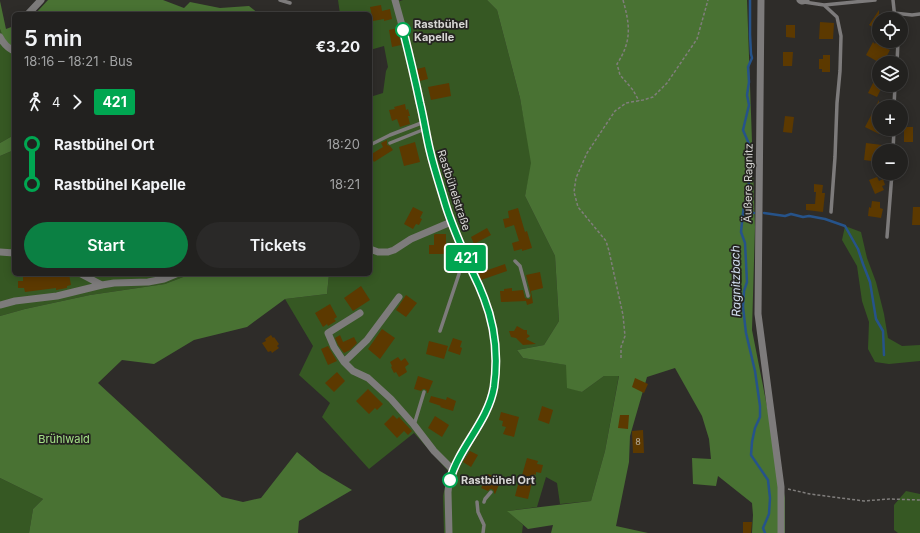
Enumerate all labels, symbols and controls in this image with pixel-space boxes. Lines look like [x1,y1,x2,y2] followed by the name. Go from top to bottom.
[872,12,908,180] map controls
[872,12,908,48] button: locate
[414,17,468,44] place label: Rastbühel Kapelle
[395,22,411,38] marker: Rastbühel Kapelle
[24,25,82,51] text: 5 min
[316,37,360,56] text: €3.20
[24,53,133,69] text: 18:16 – 18:21 · Bus
[872,56,908,92] button: layers
[24,91,46,113] icon: walk
[66,91,88,113] icon: forward
[102,93,127,110] text: 421
[52,94,60,110] text: 4
[872,100,908,136] button: +
[54,135,155,154] text: Rastbühel Ort
[327,136,360,152] text: 18:20
[740,143,756,223] street label: Äußere Ragnitz
[872,144,908,180] button: −
[434,148,474,232] street label: Rastbühelstraße
[54,175,186,194] text: Rastbühel Kapelle
[330,176,360,192] text: 18:21
[24,222,188,268] button: Start
[196,222,360,268] button: Tickets
[443,245,489,271] line badge: 421
[727,245,744,317] water label: Ragnitzbach
[454,249,478,266] text: 421
[38,432,90,446] park label: Brühlwald
[635,436,641,447] house number: 8
[442,472,458,488] marker: Rastbühel Ort
[461,473,535,487] place label: Rastbühel Ort

